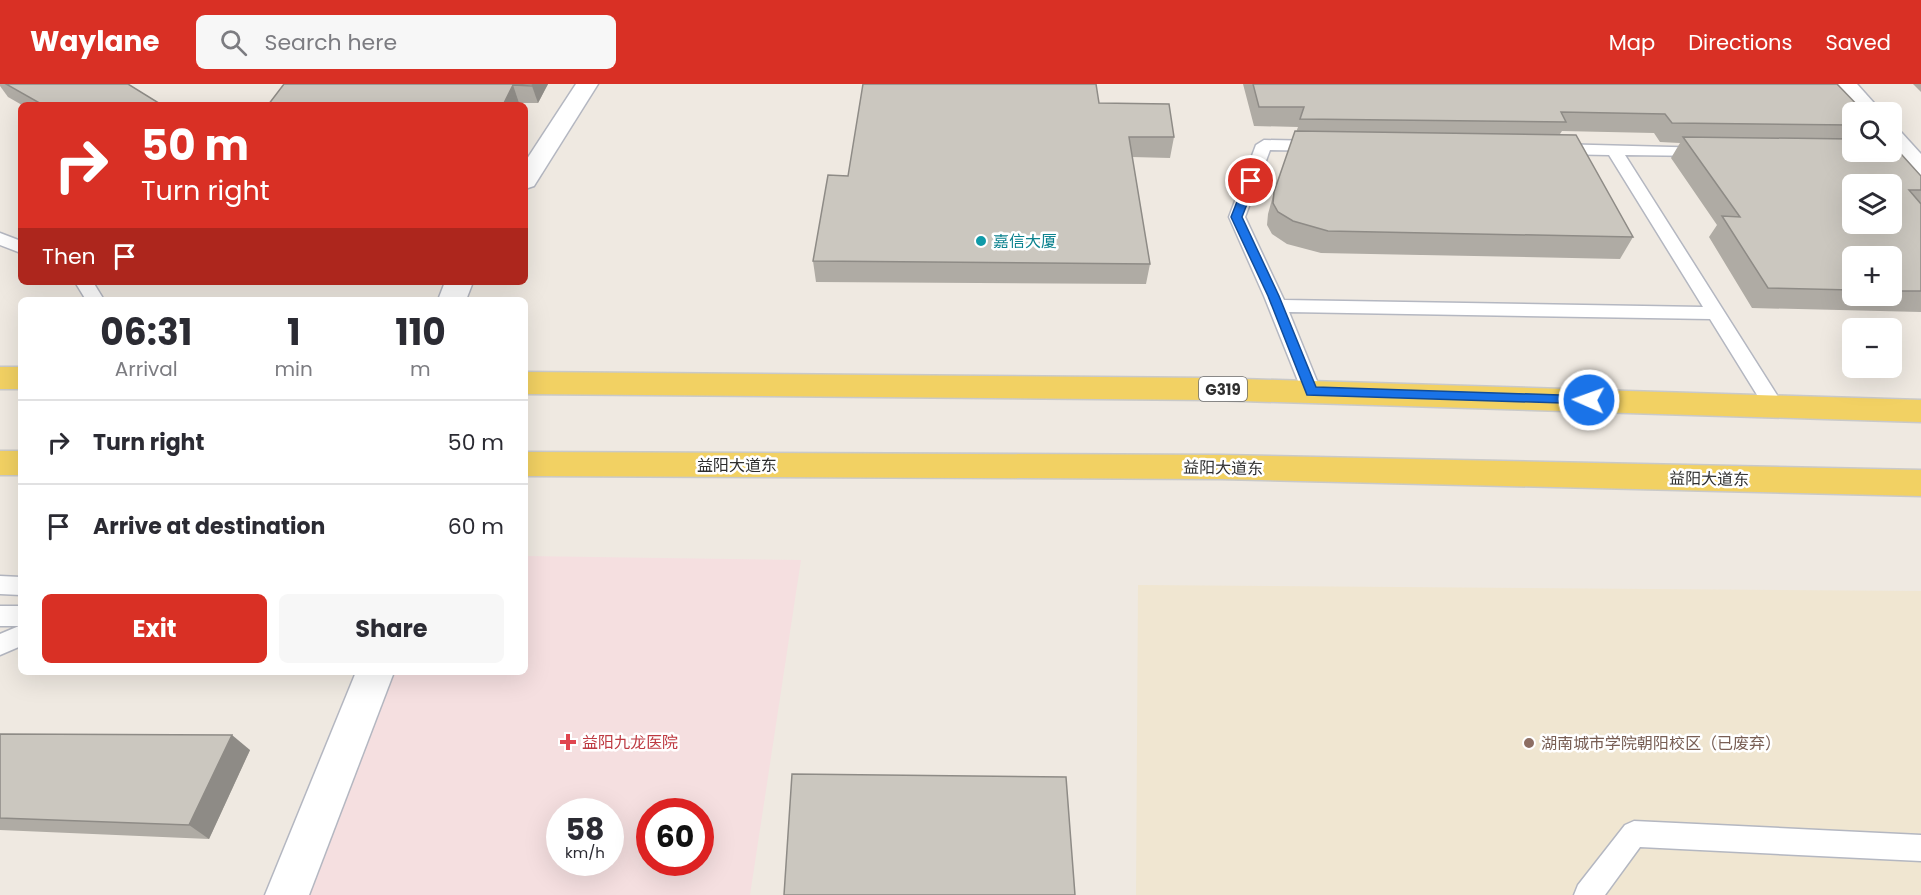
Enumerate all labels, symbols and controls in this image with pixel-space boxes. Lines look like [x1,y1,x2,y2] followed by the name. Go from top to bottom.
[196,15,616,69] search box
[30,22,160,61] text: Waylane
[217,26,250,59] icon: search
[265,27,397,58] text: Search here
[1609,28,1655,57] text: Map
[1688,28,1792,57] text: Directions
[1825,28,1891,57] text: Saved
[1842,102,1902,378] map controls
[1842,102,1902,162] button: search
[141,116,249,175] text: 50 m
[42,126,120,204] icon: right
[1225,155,1276,206] pin
[1234,164,1267,197] icon: arrive
[141,172,270,209] text: Turn right
[1842,174,1902,234] button: layers
[993,230,1057,253] place label: 嘉信大厦
[974,234,988,248] marker: 嘉信大厦
[108,240,141,273] icon: arrive
[42,241,96,272] text: Then
[1842,246,1902,306] button: +
[100,307,192,358] text: 06:31
[287,307,300,358] text: 1
[395,307,446,358] text: 110
[1842,318,1902,378] button: −
[115,355,178,383] text: Arrival
[275,355,313,383] text: min
[410,355,431,383] text: m
[1557,368,1621,432] position arrow
[1199,377,1247,401] road number: G319
[42,426,75,459] icon: right
[93,427,204,458] text: Turn right
[448,427,504,458] text: 50 m
[697,454,777,477] street label: 益阳大道东
[1183,456,1263,480] street label: 益阳大道东
[1669,467,1749,491] street label: 益阳大道东
[42,510,75,543] icon: arrive
[93,511,325,542] text: Arrive at destination
[448,511,504,542] text: 60 m
[42,594,267,663] button: Exit
[279,594,504,663] button: Share
[582,731,678,754] place label: 益阳九龙医院
[1541,732,1781,755] place label: 湖南城市学院朝阳校区（已废弃）
[559,733,577,751] marker: 益阳九龙医院
[1522,736,1536,750] marker: 湖南城市学院朝阳校区（已废弃）
[636,798,714,876] speed limit sign: 60
[566,808,604,851] text: 58
[565,842,605,863] text: km/h

